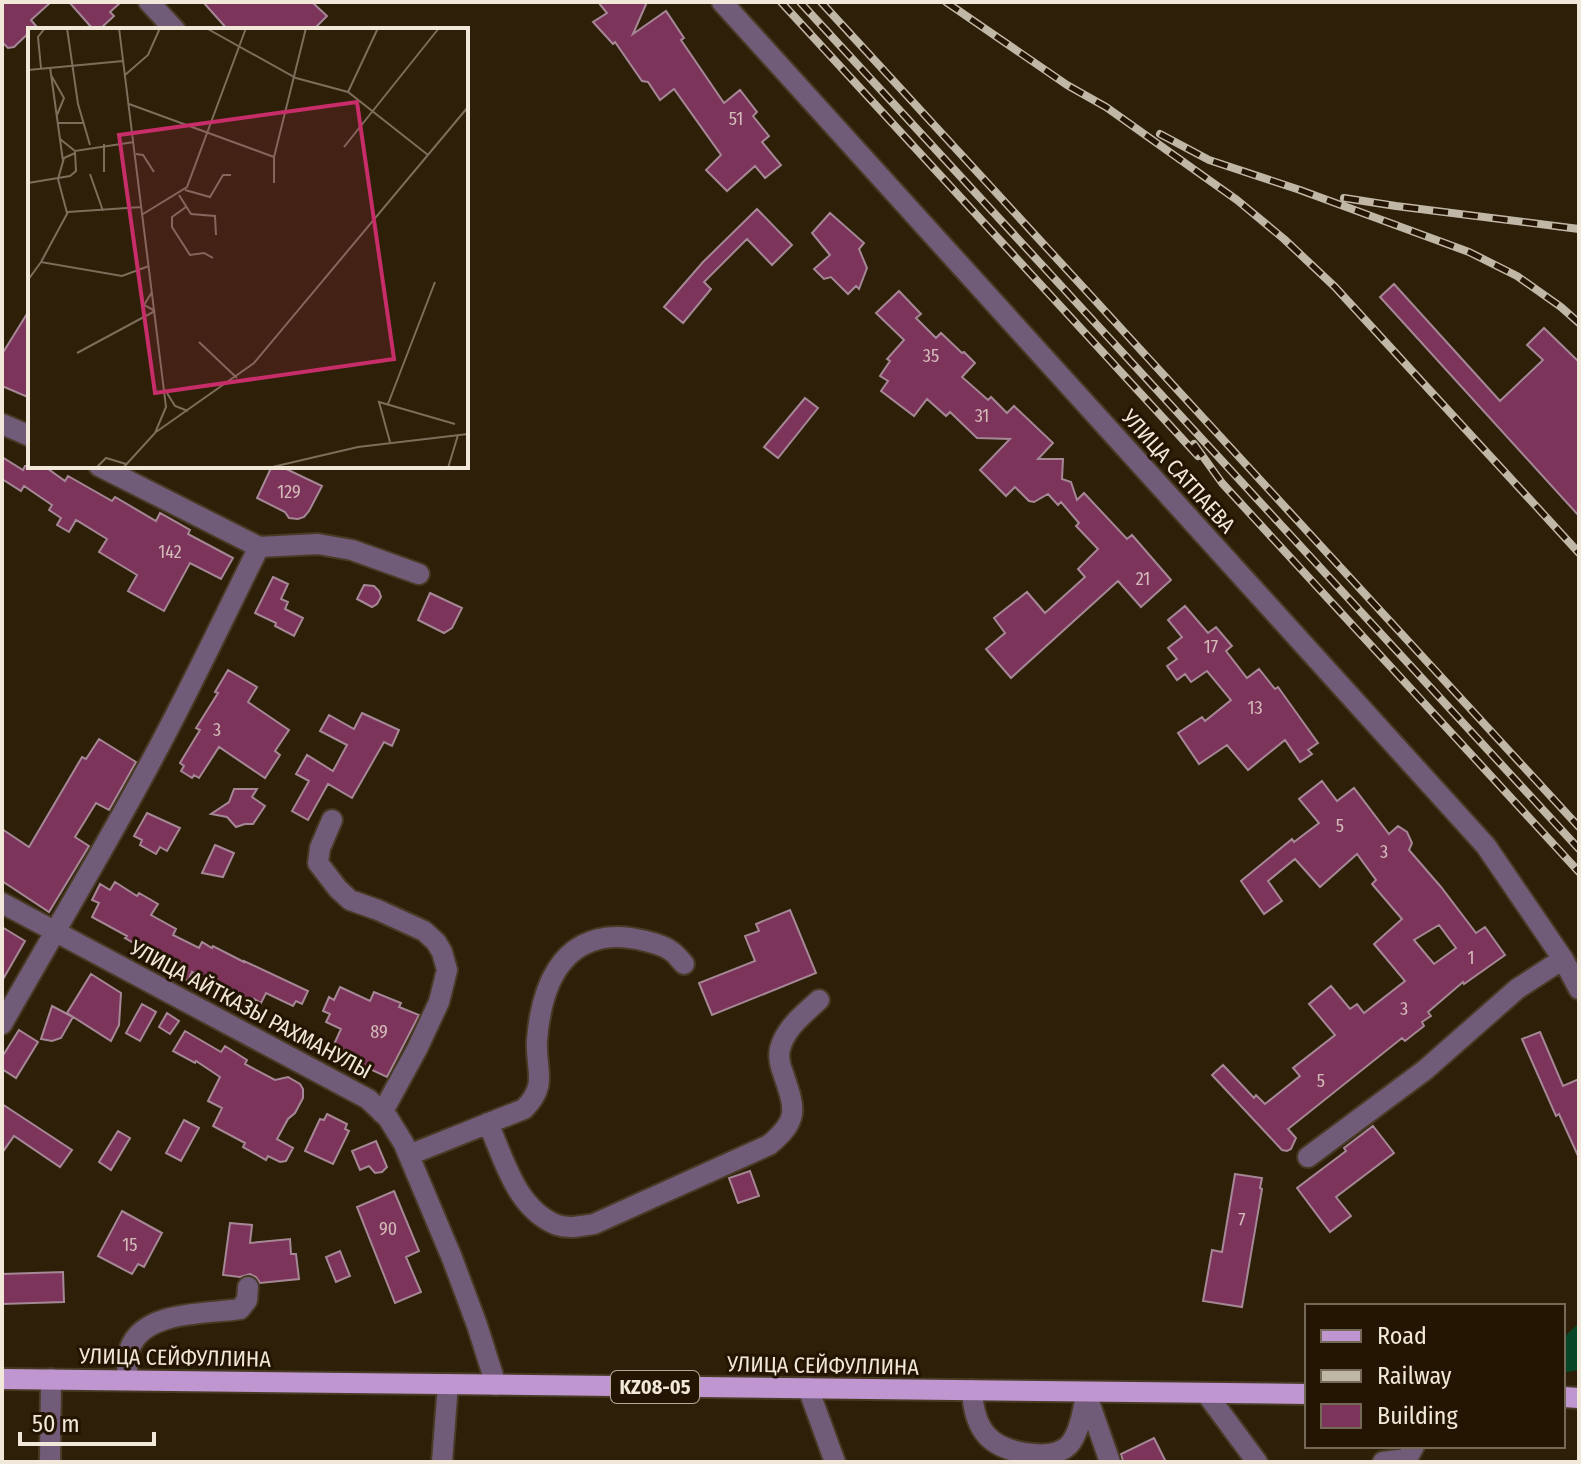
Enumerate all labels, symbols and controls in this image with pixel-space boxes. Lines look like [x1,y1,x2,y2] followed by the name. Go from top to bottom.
[28,28,468,468] inset map
[729,108,743,130] house number: 51
[923,345,939,367] house number: 35
[1115,403,1241,539] street label: УЛИЦА САТПАЕВА
[975,405,989,427] house number: 31
[277,481,301,503] house number: 129
[158,541,182,563] house number: 142
[1136,568,1150,590] house number: 21
[1204,636,1218,658] house number: 17
[1247,697,1263,719] house number: 13
[213,719,221,741] house number: 3
[1336,815,1344,837] house number: 5
[1380,841,1388,863] house number: 3
[125,934,376,1085] street label: УЛИЦА АЙТКАЗЫ РАХМАНУЛЫ
[1467,947,1475,969] house number: 1
[1400,998,1408,1020] house number: 3
[370,1021,388,1043] house number: 89
[1317,1070,1325,1092] house number: 5
[1238,1209,1246,1231] house number: 7
[379,1218,397,1240] house number: 90
[122,1234,138,1256] house number: 15
[1305,1304,1565,1448] legend
[1377,1322,1427,1350] text: Road
[78,1342,272,1373] street label: УЛИЦА СЕЙФУЛЛИНА
[726,1350,920,1381] street label: УЛИЦА СЕЙФУЛЛИНА
[1377,1362,1452,1390] text: Railway
[611,1371,699,1403] road number: KZ08-05
[20,1396,154,1446] scale bar
[1377,1402,1459,1430] text: Building
[32,1410,80,1438] text: 50 m

